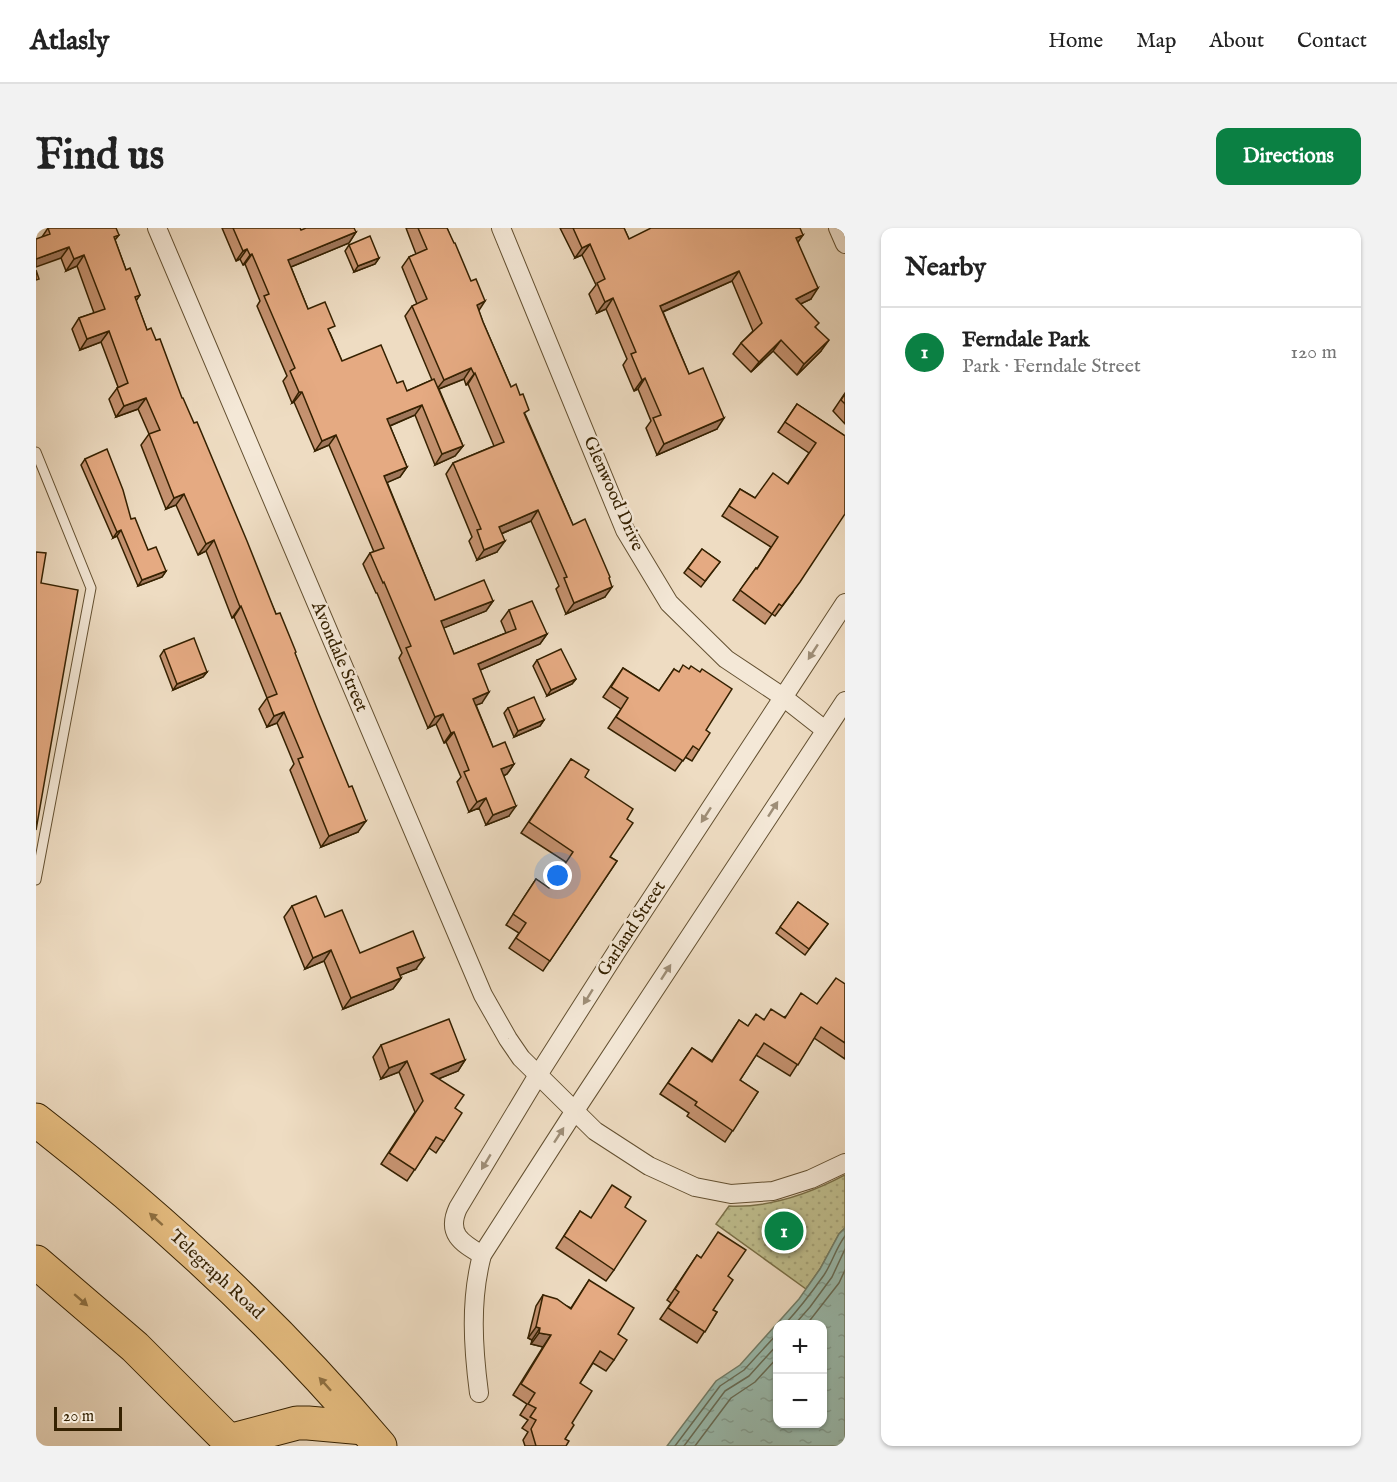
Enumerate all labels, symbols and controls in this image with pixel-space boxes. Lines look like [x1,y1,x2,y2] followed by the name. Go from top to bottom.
[30,24,109,59] text: Atlasly
[1048,28,1103,55] text: Home
[1136,28,1176,55] text: Map
[1209,28,1264,55] text: About
[1297,28,1367,55] text: Contact
[1216,128,1361,185] button: Directions
[36,130,164,183] text: Find us
[905,251,986,284] text: Nearby
[962,326,1090,354] text: Ferndale Park
[921,340,928,365] text: 1
[1291,340,1337,365] text: 120 m
[962,354,1141,379] text: Park · Ferndale Street
[577,433,649,555] street label: Glenwood Drive
[305,597,373,716] street label: Avondale Street
[807,644,819,660] one-way arrow
[768,801,779,817] one-way arrow
[700,807,712,823] one-way arrow
[543,861,572,890] your location
[593,877,671,981] street label: Garland Street
[660,964,671,980] one-way arrow
[583,988,594,1005] one-way arrow
[554,1127,565,1143] one-way arrow
[480,1154,491,1170] one-way arrow
[764,1208,804,1254] pin: 1
[149,1213,164,1226] one-way arrow
[164,1225,268,1325] street label: Telegraph Road
[73,1293,88,1306] one-way arrow
[773,1320,827,1428] map controls
[773,1320,827,1374] button: +
[773,1374,827,1428] button: −
[318,1377,332,1392] one-way arrow
[54,1404,122,1432] scale bar
[63,1407,94,1427] text: 20 m

